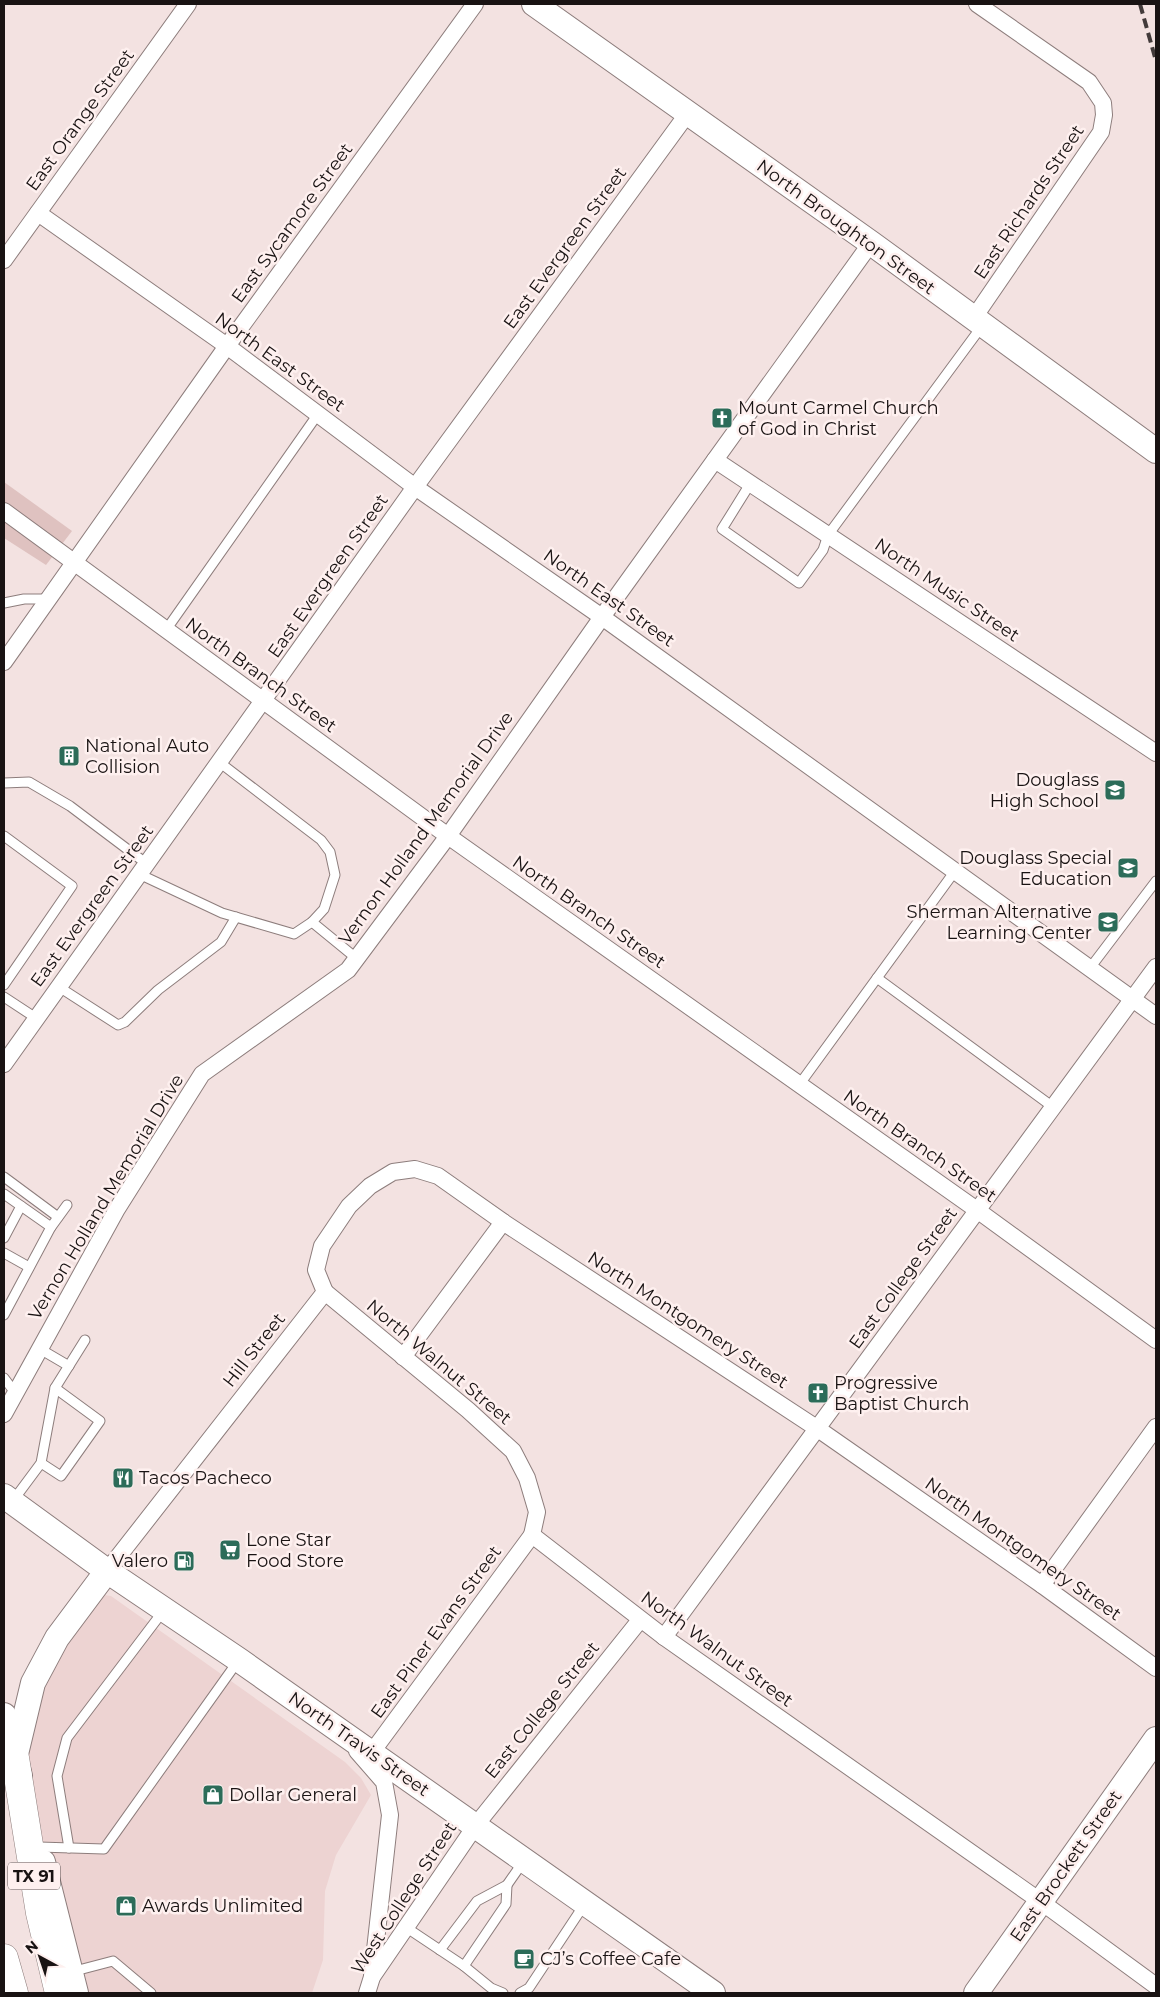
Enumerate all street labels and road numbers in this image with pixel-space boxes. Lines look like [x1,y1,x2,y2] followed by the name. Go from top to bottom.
[21,45,139,195] street label: East Orange Street
[969,121,1089,283] street label: East Richards Street
[227,139,357,307] street label: East Sycamore Street
[752,155,940,299] street label: North Broughton Street
[499,163,631,333] street label: East Evergreen Street
[211,307,349,417] street label: North East Street
[263,490,393,662] street label: East Evergreen Street
[870,533,1024,647] street label: North Music Street
[539,544,679,652] street label: North East Street
[181,613,341,737] street label: North Branch Street
[334,707,518,949] street label: Vernon Holland Memorial Drive
[26,821,158,991] street label: East Evergreen Street
[508,851,670,973] street label: North Branch Street
[24,1070,188,1324] street label: Vernon Holland Memorial Drive
[839,1085,1001,1207] street label: North Branch Street
[844,1203,962,1353] street label: East College Street
[584,1247,792,1393] street label: North Montgomery Street
[362,1295,516,1429] street label: North Walnut Street
[218,1308,290,1392] street label: Hill Street
[921,1473,1125,1625] street label: North Montgomery Street
[366,1541,506,1723] street label: East Piner Evans Street
[637,1586,797,1712] street label: North Walnut Street
[480,1637,604,1783] street label: East College Street
[284,1687,434,1801] street label: North Travis Street
[1005,1786,1127,1946] street label: East Brockett Street
[347,1818,461,1978] street label: West College Street
[8,1862,60,1890] road number: TX 91

